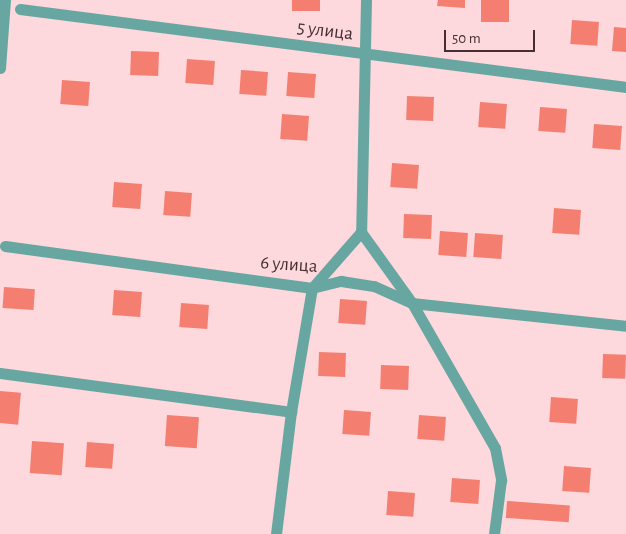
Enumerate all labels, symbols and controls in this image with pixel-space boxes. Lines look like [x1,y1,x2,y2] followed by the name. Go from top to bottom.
[296,16,354,46] street label: 5 улица
[446,20,537,52] scale bar
[452,31,481,46] text: 50 m
[260,252,318,278] street label: 6 улица

